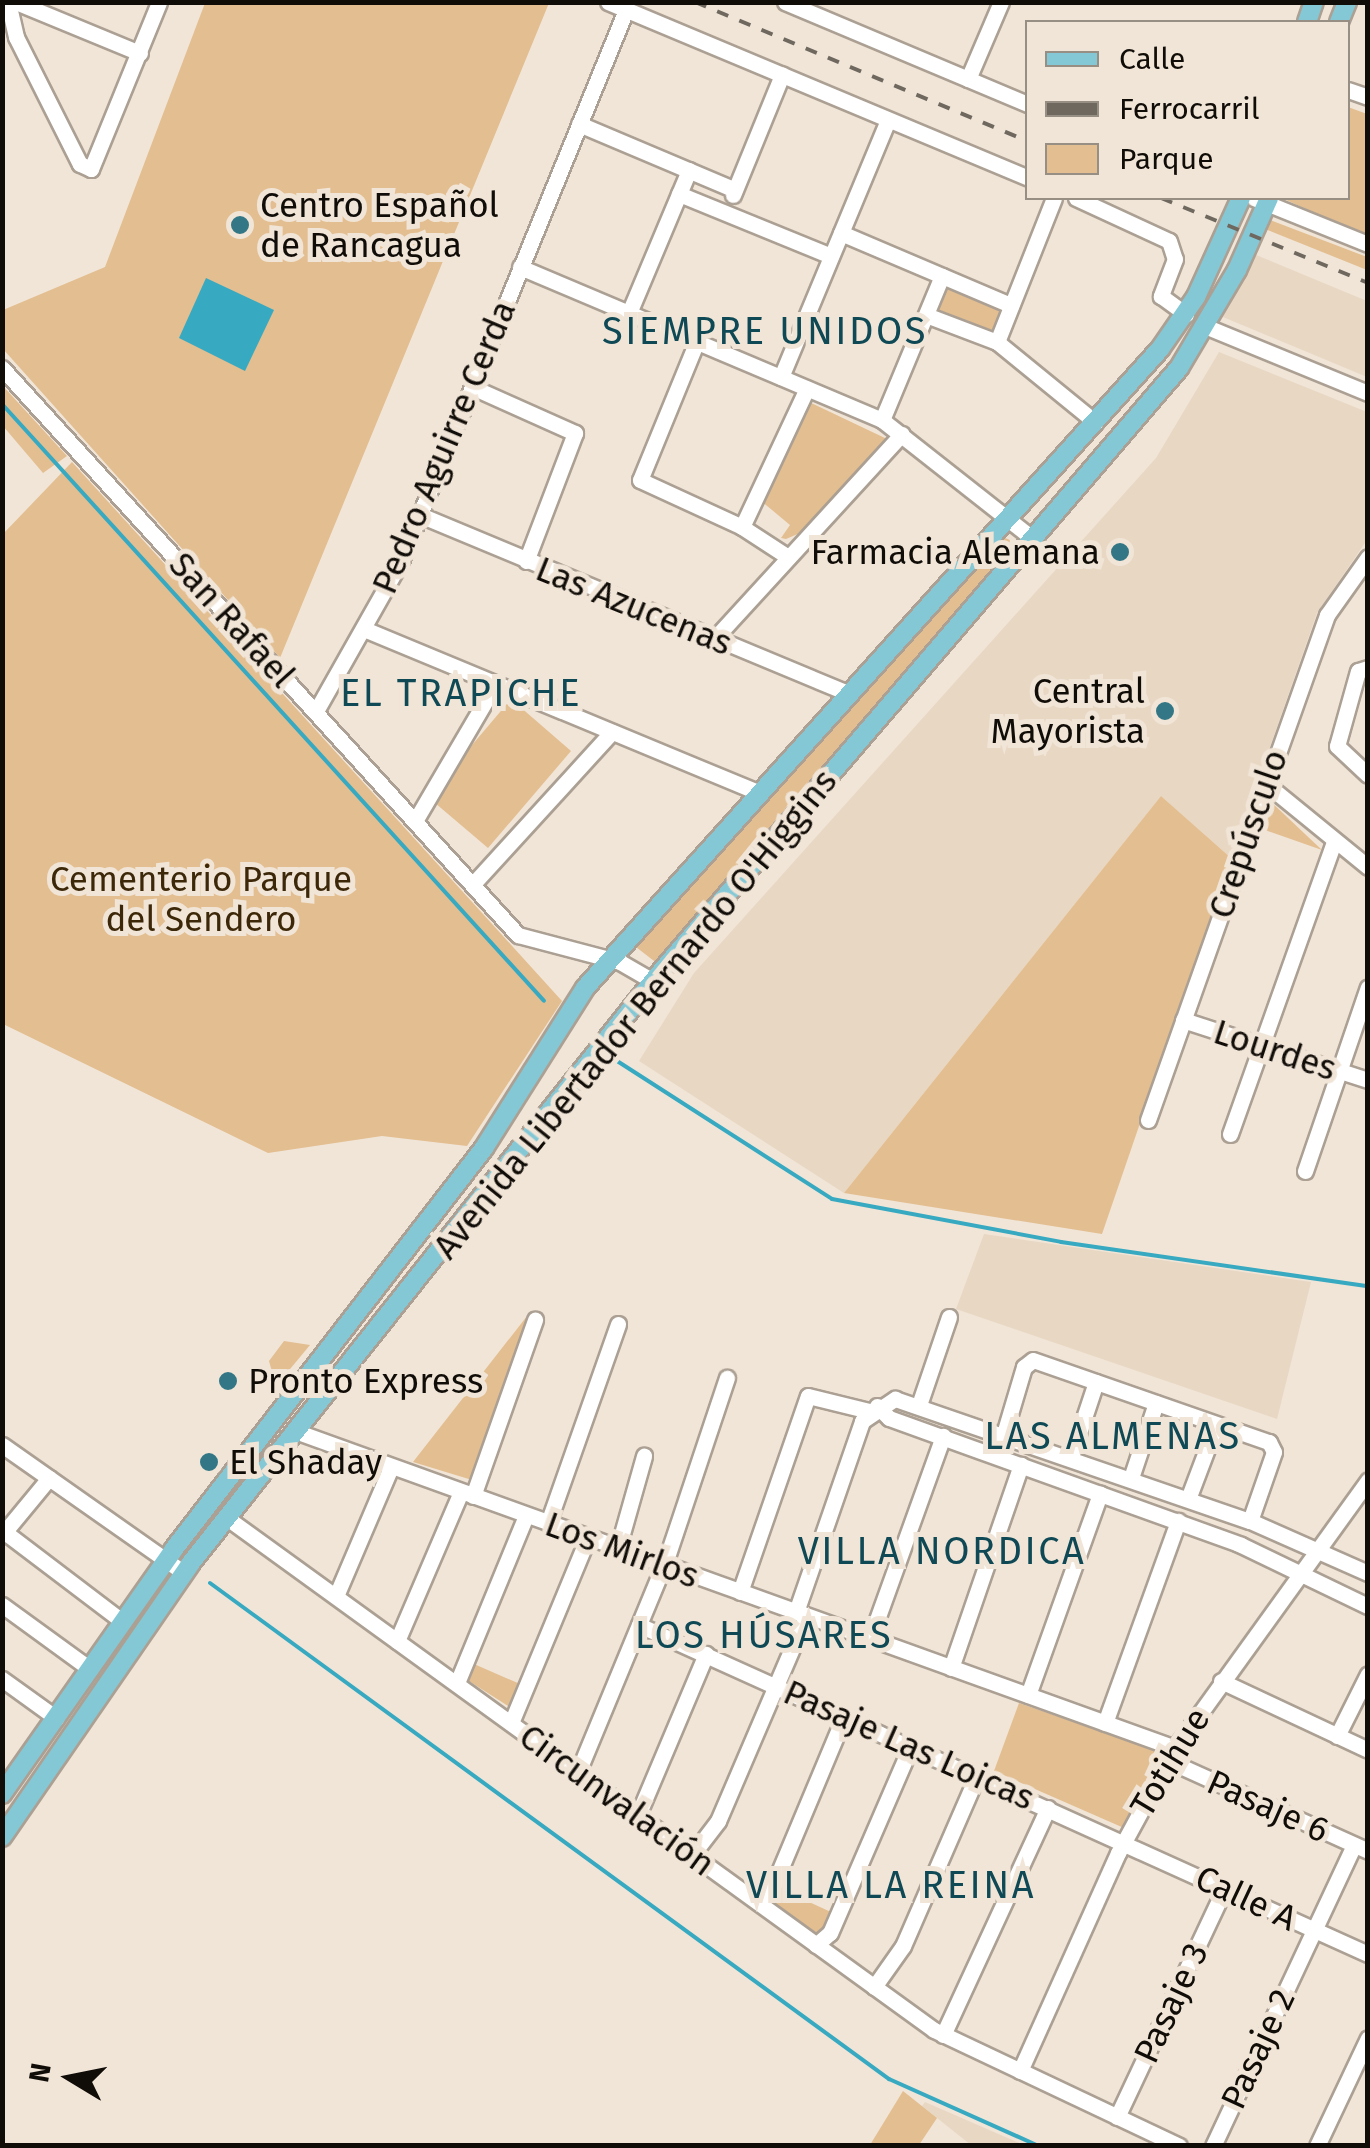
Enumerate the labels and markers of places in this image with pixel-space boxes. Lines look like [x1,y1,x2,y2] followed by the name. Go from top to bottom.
[260,184,499,266] place label: Centro Español de Rancagua
[229,214,251,236] marker: Centro Español de Rancagua
[811,531,1100,573] place label: Farmacia Alemana
[1109,541,1131,563] marker: Farmacia Alemana
[991,670,1145,752] place label: Central Mayorista
[1154,700,1176,722] marker: Central Mayorista
[248,1360,483,1402] place label: Pronto Express
[217,1370,239,1392] marker: Pronto Express
[229,1441,382,1483] place label: El Shaday
[198,1451,220,1473] marker: El Shaday

